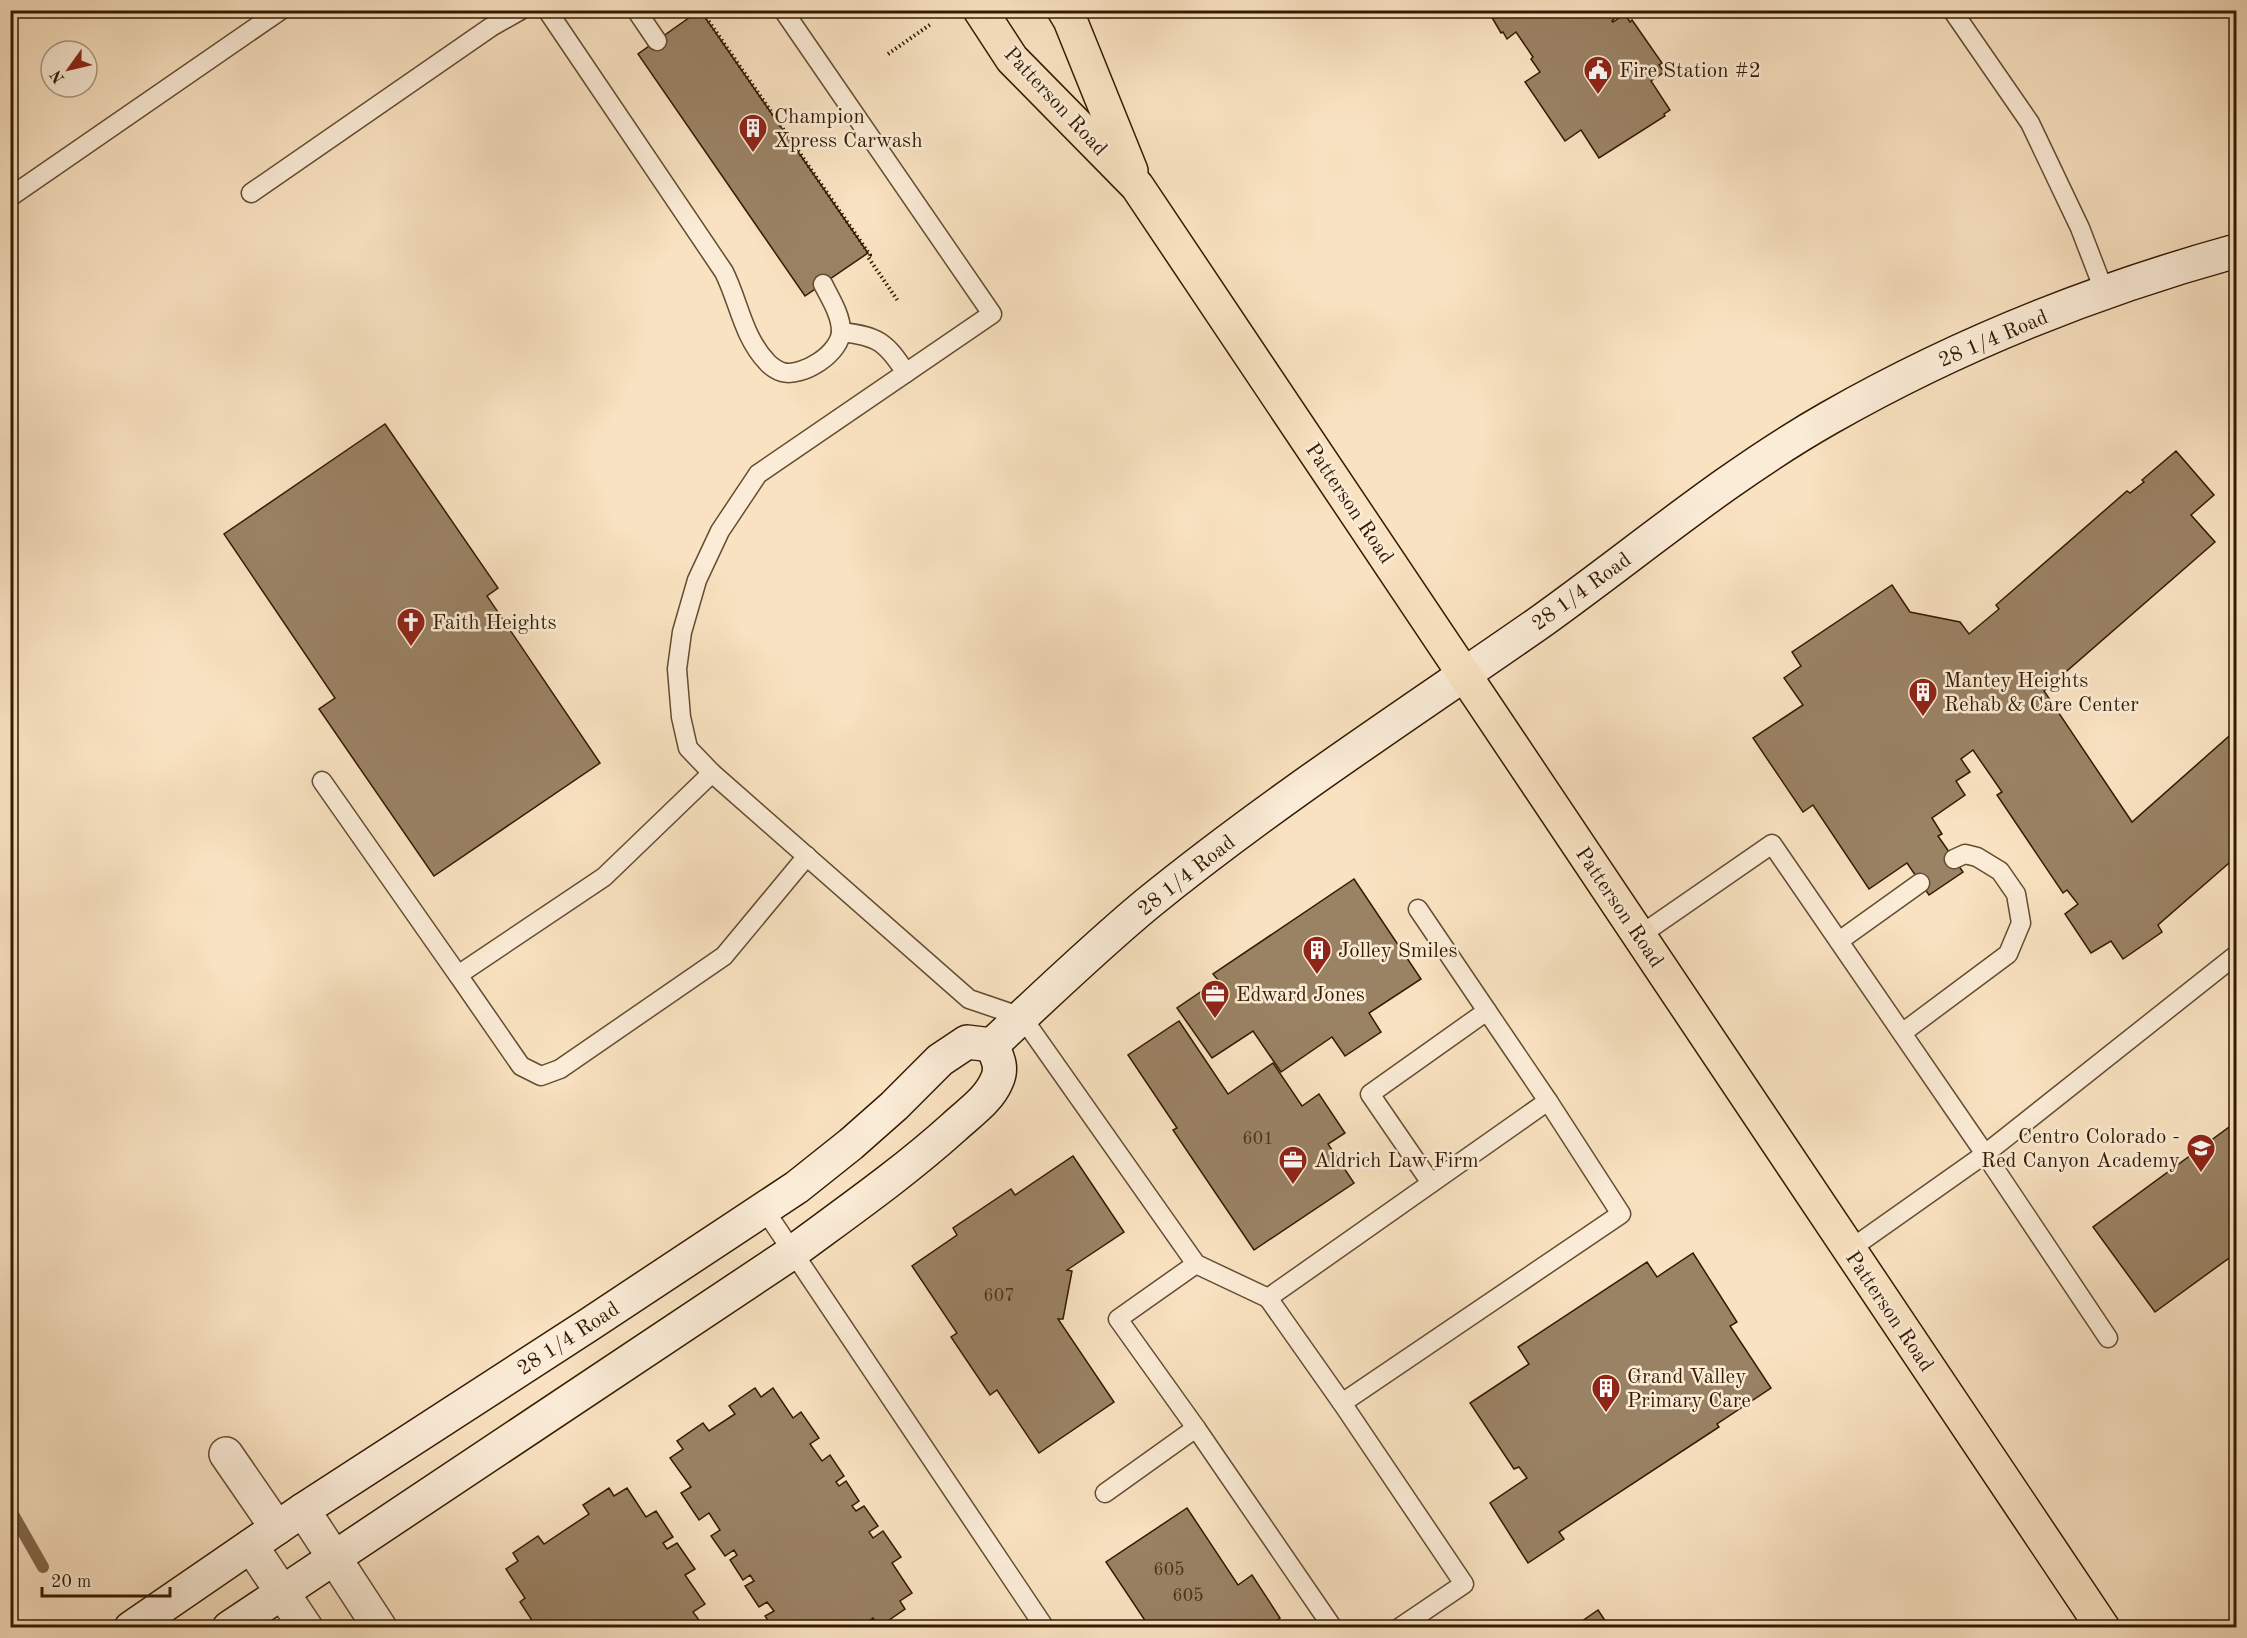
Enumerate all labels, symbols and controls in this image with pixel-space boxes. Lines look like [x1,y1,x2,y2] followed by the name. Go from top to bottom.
[39,39,99,99] north arrow
[999,44,1110,160] street label: Patterson Road
[1582,54,1614,96] public building icon: Fire Station #2
[1619,61,1761,82] place label: Fire Station #2
[48,66,68,86] text: N
[774,107,923,152] place label: Champion Xpress Carwash
[737,112,769,154] building icon: Champion Xpress Carwash
[1936,307,2051,372] street label: 28 1/4 Road
[1301,440,1397,568] street label: Patterson Road
[1528,549,1635,635] street label: 28 1/4 Road
[395,606,427,648] church icon: Faith Heights
[432,613,557,634] place label: Faith Heights
[1944,671,2139,716] place label: Mantey Heights Rehab & Care Center
[1907,676,1939,718] building icon: Mantey Heights Rehab & Care Center
[1134,832,1239,920] street label: 28 1/4 Road
[1571,844,1667,972] street label: Patterson Road
[1301,934,1333,976] building icon: Jolley Smiles
[1338,941,1458,962] place label: Jolley Smiles
[1199,978,1231,1020] office icon: Edward Jones
[1236,985,1365,1006] place label: Edward Jones
[1981,1127,2180,1172] place label: Centro Colorado - Red Canyon Academy
[1242,1130,1274,1148] house number: 601
[2185,1132,2217,1174] school or university icon: Centro Colorado - Red Canyon Academy
[1277,1144,1309,1186] office icon: Aldrich Law Firm
[1314,1151,1479,1172] place label: Aldrich Law Firm
[1841,1248,1937,1376] street label: Patterson Road
[983,1287,1015,1305] house number: 607
[514,1299,624,1380] street label: 28 1/4 Road
[1627,1367,1751,1412] place label: Grand Valley Primary Care
[1590,1372,1622,1414] building icon: Grand Valley Primary Care
[42,1560,170,1598] scale bar
[1153,1561,1185,1579] house number: 605
[51,1573,91,1591] text: 20 m
[1172,1587,1204,1605] house number: 605

